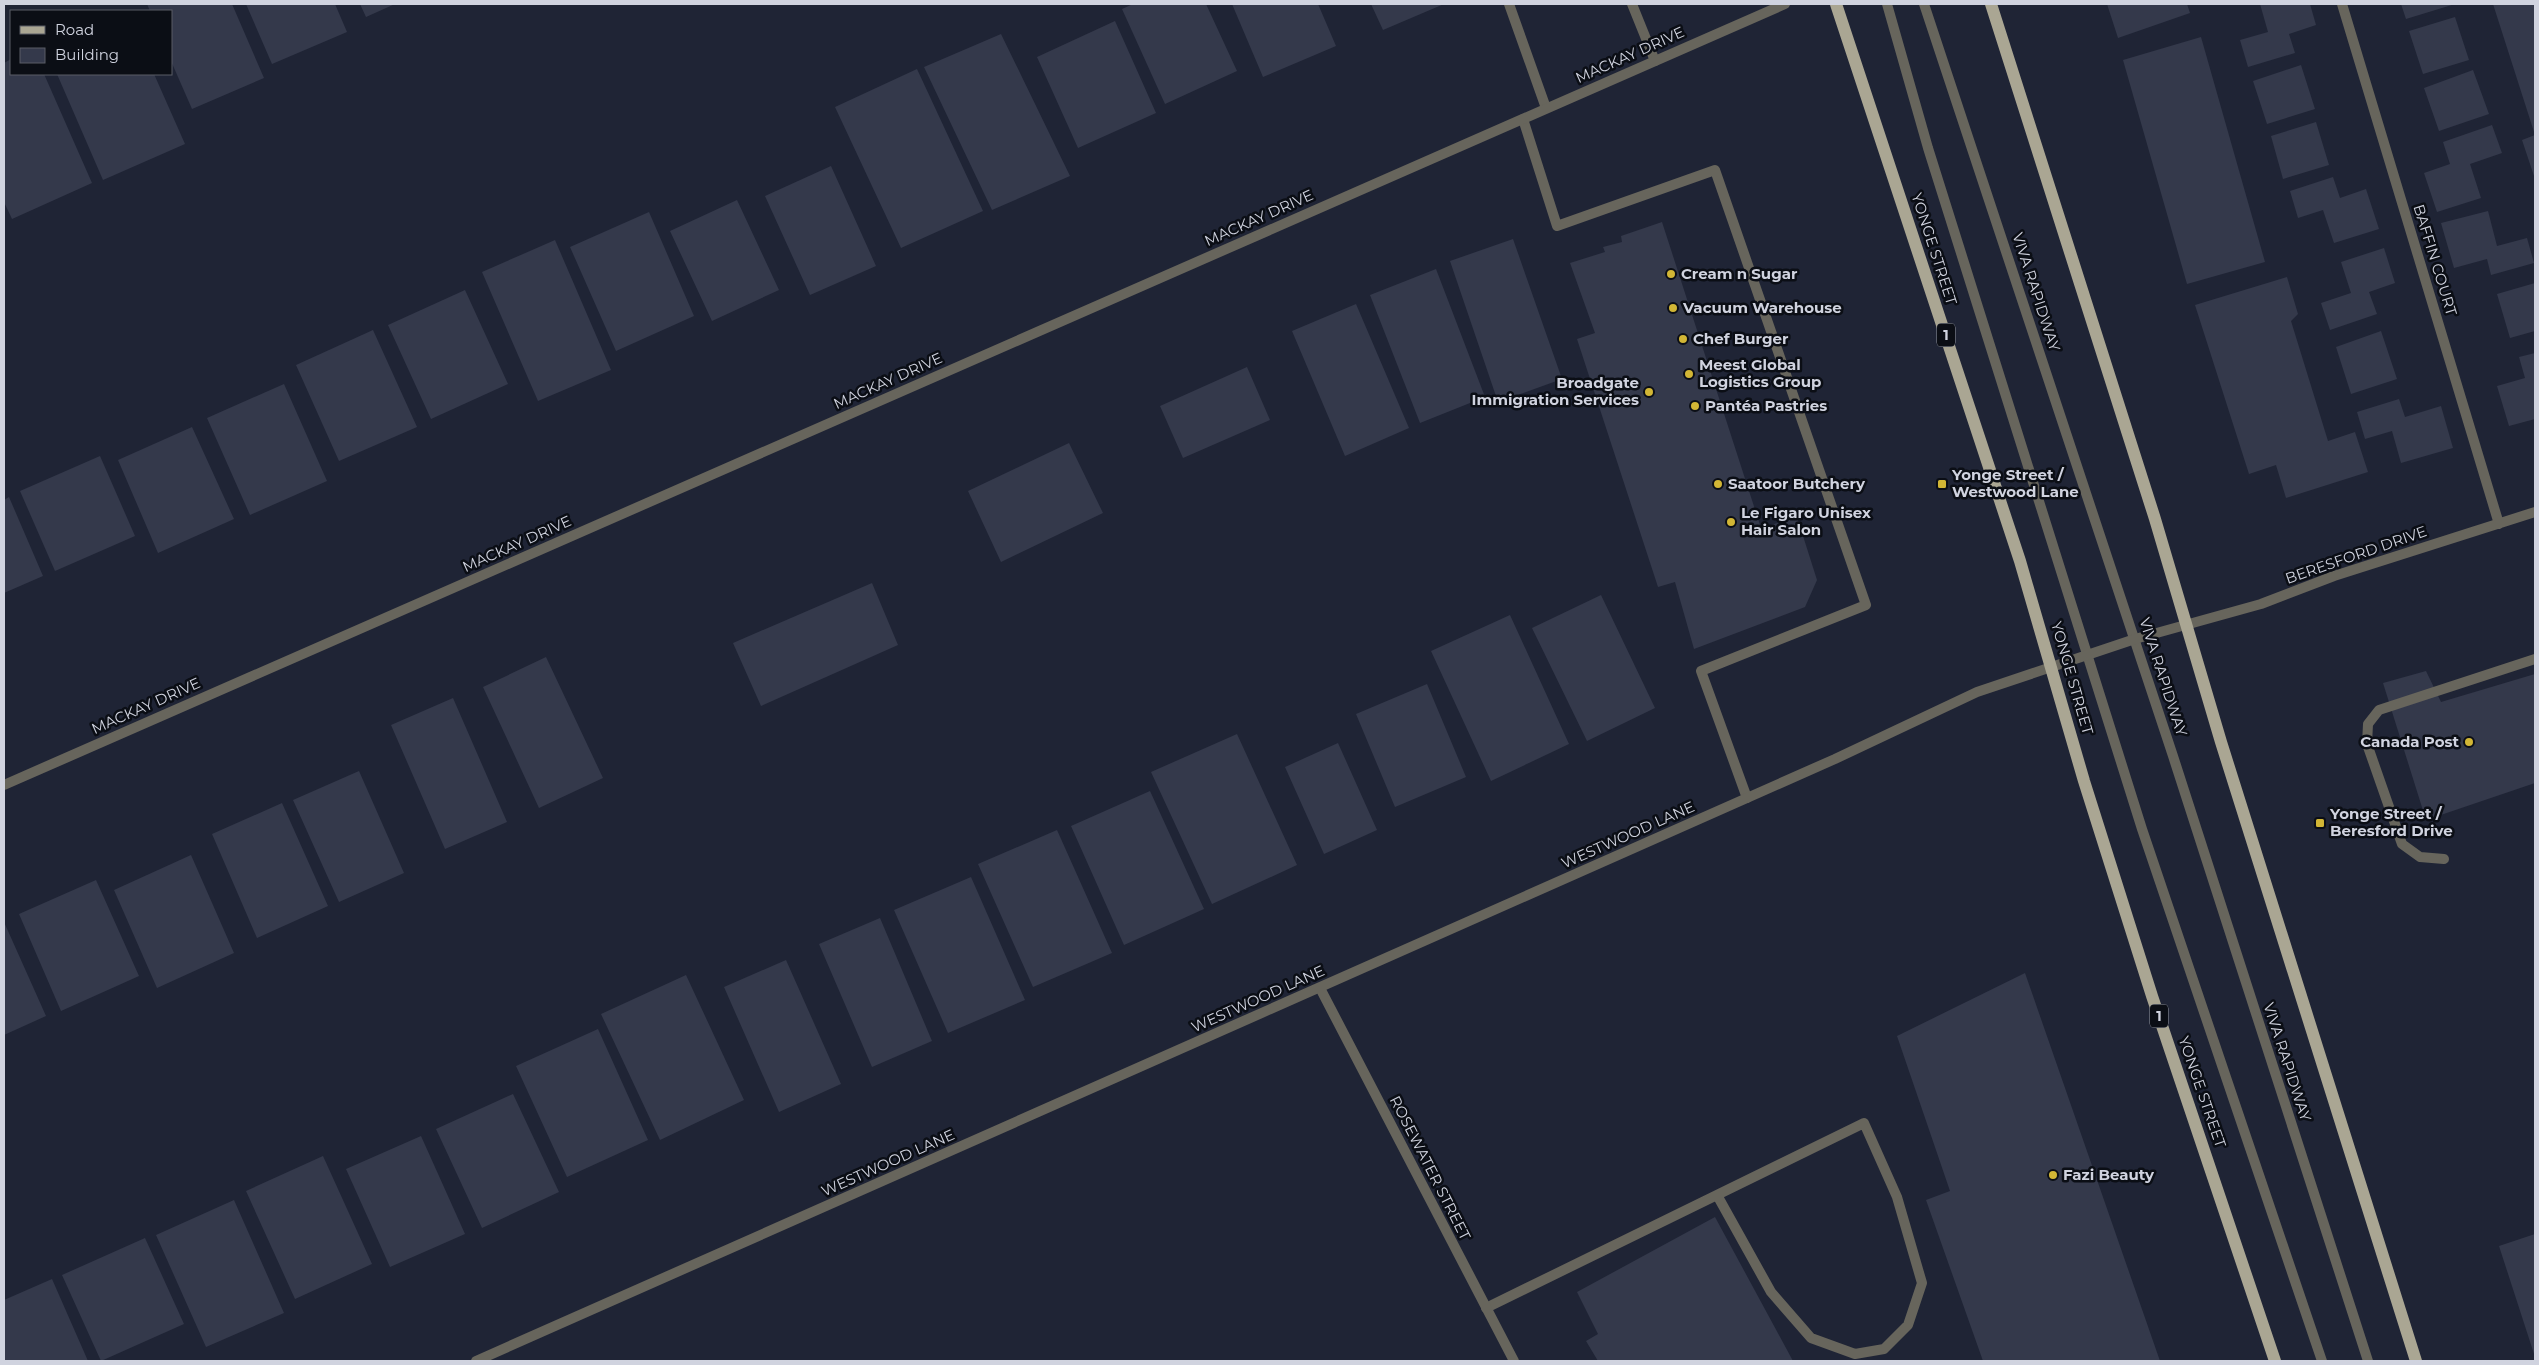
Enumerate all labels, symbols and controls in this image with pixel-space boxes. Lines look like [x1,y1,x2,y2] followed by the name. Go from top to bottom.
[10,10,172,75] legend
[55,20,94,39] text: Road
[1572,22,1687,87] street label: MACKAY DRIVE
[55,45,119,64] text: Building
[1201,185,1316,250] street label: MACKAY DRIVE
[1907,190,1962,308] street label: YONGE STREET
[2410,202,2462,318] street label: BAFFIN COURT
[2008,230,2065,354] street label: VIVA RAPIDWAY
[1681,264,1798,283] place label: Cream n Sugar
[1665,268,1677,280] marker: Cream n Sugar
[1682,298,1842,317] place label: Vacuum Warehouse
[1667,302,1679,314] marker: Vacuum Warehouse
[1937,324,1955,346] road number: 1
[1693,329,1789,348] place label: Chef Burger
[1677,333,1689,345] marker: Chef Burger
[830,348,945,413] street label: MACKAY DRIVE
[1699,355,1821,391] place label: Meest Global Logistics Group
[1683,368,1695,380] marker: Meest Global Logistics Group
[1472,373,1639,409] place label: Broadgate Immigration Services
[1643,386,1655,398] marker: Broadgate Immigration Services
[1705,396,1827,415] place label: Pantéa Pastries
[1689,400,1701,412] marker: Pantéa Pastries
[1951,465,2079,501] place label: Yonge Street / Westwood Lane
[1728,474,1866,493] place label: Saatoor Butchery
[1712,478,1724,490] marker: Saatoor Butchery
[1936,478,1948,490] marker: Yonge Street / Westwood Lane
[1741,503,1871,539] place label: Le Figaro Unisex Hair Salon
[459,511,574,576] street label: MACKAY DRIVE
[1725,516,1737,528] marker: Le Figaro Unisex Hair Salon
[2283,521,2429,588] street label: BERESFORD DRIVE
[2135,615,2192,739] street label: VIVA RAPIDWAY
[2047,619,2098,737] street label: YONGE STREET
[88,673,203,738] street label: MACKAY DRIVE
[2360,732,2459,751] place label: Canada Post
[2463,736,2475,748] marker: Canada Post
[1558,797,1697,872] street label: WESTWOOD LANE
[2329,804,2453,840] place label: Yonge Street / Beresford Drive
[2314,817,2326,829] marker: Yonge Street / Beresford Drive
[1188,961,1327,1036] street label: WESTWOOD LANE
[2259,1000,2316,1124] street label: VIVA RAPIDWAY
[2150,1004,2168,1028] road number: 1
[2175,1034,2231,1150] street label: YONGE STREET
[1386,1092,1475,1243] street label: ROSEWATER STREET
[818,1125,957,1200] street label: WESTWOOD LANE
[2063,1165,2155,1184] place label: Fazi Beauty
[2047,1169,2059,1181] marker: Fazi Beauty

